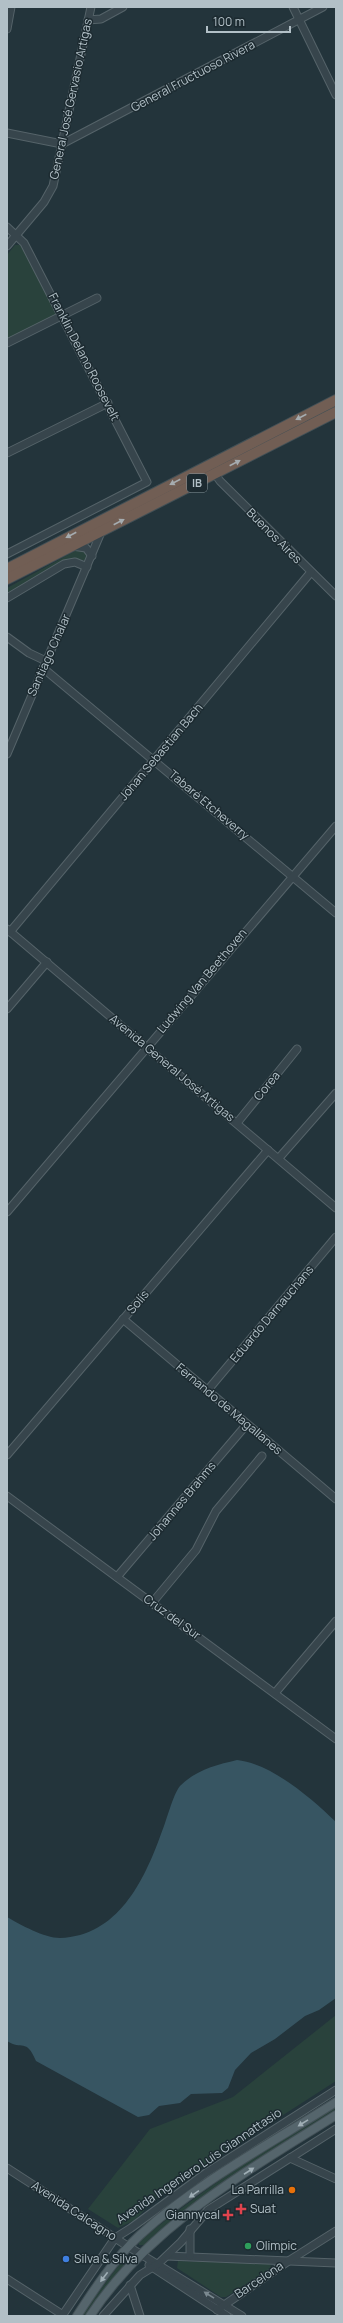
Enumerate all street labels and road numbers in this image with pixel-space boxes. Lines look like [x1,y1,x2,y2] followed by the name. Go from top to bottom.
[45,17,96,181] street label: General José Gervasio Artigas
[128,36,258,116] street label: General Fructuoso Rivera
[45,290,124,424] street label: Franklin Delano Roosevelt
[187,474,207,492] road number: IB
[243,504,306,567] street label: Buenos Aires
[23,610,75,699] street label: Santiago Chalar
[115,699,206,804] street label: Johan Sebastian Bach
[165,766,254,844] street label: Tabaré Etcheverry
[153,925,251,1037] street label: Ludwing Van Beethoven
[106,1010,239,1125] street label: Avenida General José Artigas
[249,1067,284,1104] street label: Corea
[226,1261,317,1366] street label: Eduardo Darnauchans
[123,1286,153,1317] street label: Solís
[172,1359,286,1458] street label: Fernando de Magallanes
[144,1458,220,1544] street label: Johannes Brahms
[140,1590,205,1644] street label: Cruz del Sur
[113,2104,285,2227] street label: Avenida Ingeniero Luis Giannattasio
[28,2177,120,2245] street label: Avenida Calcagno
[231,2257,286,2302] street label: Barcelona

